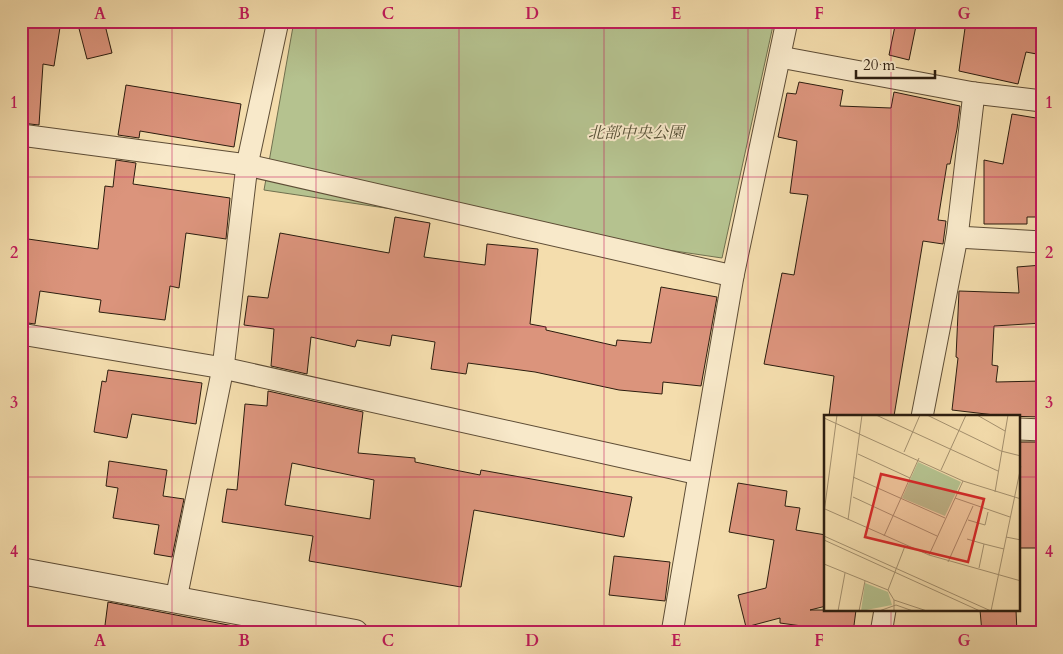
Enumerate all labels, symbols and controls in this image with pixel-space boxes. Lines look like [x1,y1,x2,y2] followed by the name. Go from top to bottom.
[94,3,106,25] text: A
[238,3,250,25] text: B
[382,3,394,25] text: C
[525,3,539,25] text: D
[671,3,681,25] text: E
[814,3,824,25] text: F
[957,3,971,25] text: G
[856,48,934,80] scale bar
[863,55,895,75] text: 20 m
[10,92,18,114] text: 1
[1045,92,1053,114] text: 1
[588,122,687,144] park label: 北部中央公園
[10,242,18,264] text: 2
[1045,242,1053,264] text: 2
[10,392,18,414] text: 3
[1045,392,1053,414] text: 3
[824,415,1020,612] inset map
[10,541,18,563] text: 4
[1045,541,1053,563] text: 4
[94,630,106,652] text: A
[238,630,250,652] text: B
[382,630,394,652] text: C
[525,630,539,652] text: D
[671,630,681,652] text: E
[814,630,824,652] text: F
[957,630,971,652] text: G

